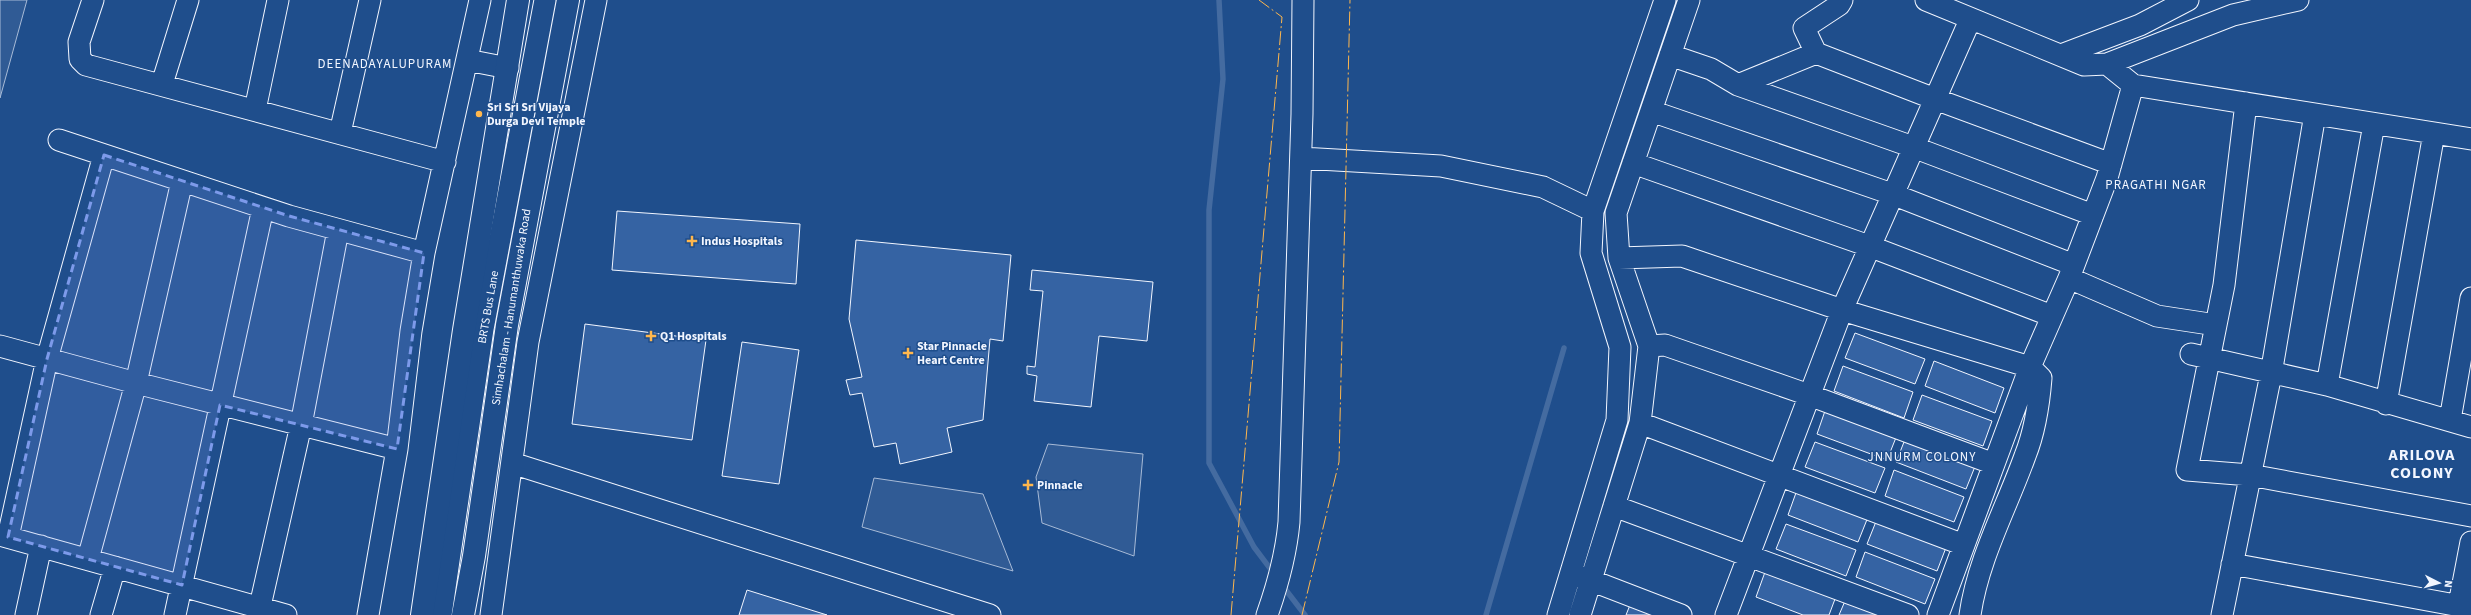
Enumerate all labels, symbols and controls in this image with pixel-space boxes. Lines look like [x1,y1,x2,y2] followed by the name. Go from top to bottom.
[318,55,452,73] district label: DEENADAYALUPURAM
[487,99,586,130] place label: Sri Sri Sri Vijaya Durga Devi Temple
[474,109,484,119] marker: Sri Sri Sri Vijaya Durga Devi Temple
[2105,176,2207,194] district label: PRAGATHI NGAR
[488,208,535,407] street label: Simhachalam - Hanumanthuwaka Road
[701,233,783,250] place label: Indus Hospitals
[686,235,698,247] marker: Indus Hospitals
[474,269,503,345] street label: BRTS Bus Lane
[660,328,727,345] place label: Q1 Hospitals
[645,330,657,342] marker: Q1 Hospitals
[917,338,987,369] place label: Star Pinnacle Heart Centre
[902,347,914,359] marker: Star Pinnacle Heart Centre
[2387,444,2456,484] district label: ARILOVA COLONY
[1868,448,1976,466] district label: JNNURM COLONY
[1037,477,1083,494] place label: Pinnacle
[1022,479,1034,491] marker: Pinnacle
[2419,563,2459,603] north arrow
[2441,580,2456,588] text: N

